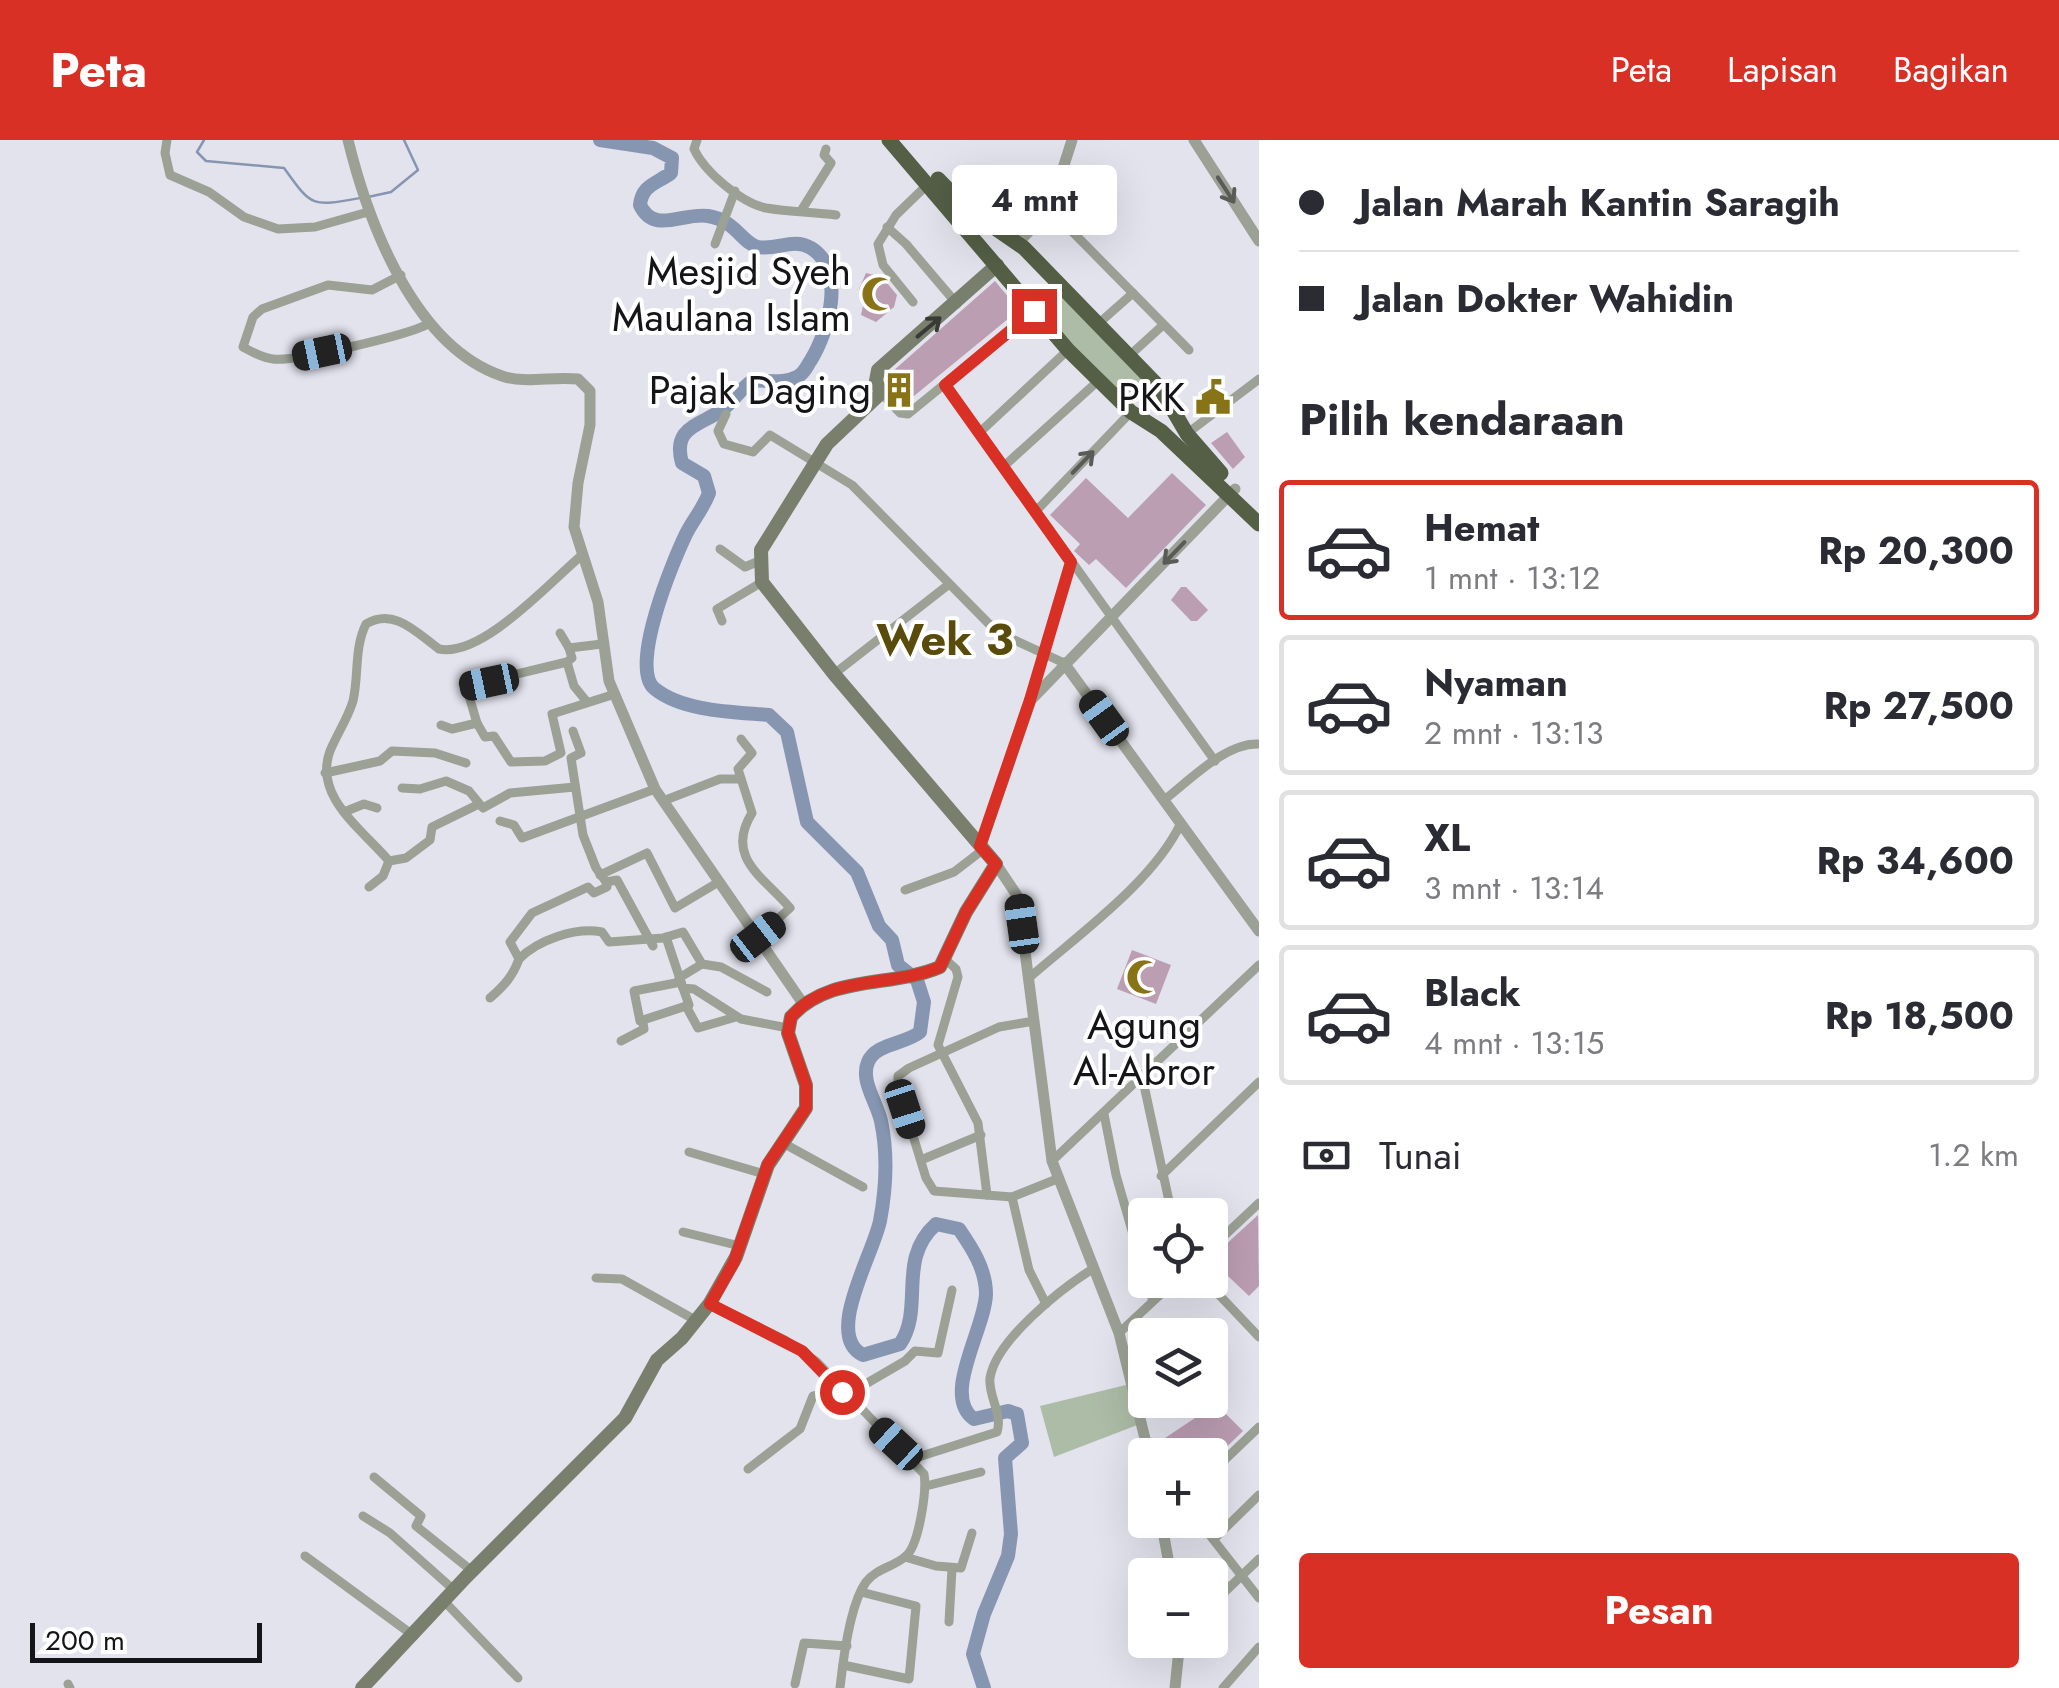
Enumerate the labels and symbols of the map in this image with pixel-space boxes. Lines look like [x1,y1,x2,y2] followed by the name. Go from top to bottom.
[952,166,1116,236] callout: 4 mnt
[1216,176,1237,204] one-way arrow
[612,242,851,346] place label: Mesjid Syeh Maulana Islam
[860,275,898,313] mosque icon: Mesjid Syeh Maulana Islam
[1012,289,1057,334] route end
[916,316,942,338] one-way arrow
[290,331,354,373] car
[649,361,871,419] place label: Pajak Daging
[1118,368,1185,426] place label: PKK
[880,371,918,409] building icon: Pajak Daging
[1194,378,1232,416] public building icon: PKK
[1071,450,1095,474] one-way arrow
[1162,540,1186,565] one-way arrow
[876,607,1014,672] district label: Wek 3
[457,661,521,703] car
[1074,685,1134,751] car
[1003,892,1041,956] car
[725,907,791,967] car
[1125,958,1163,996] mosque icon: Agung Al-Abror
[1073,996,1215,1100] place label: Agung Al-Abror
[881,1076,929,1142] car
[820,1370,865,1415] route start
[864,1413,928,1475] car
[30,1618,262,1662] scale bar

